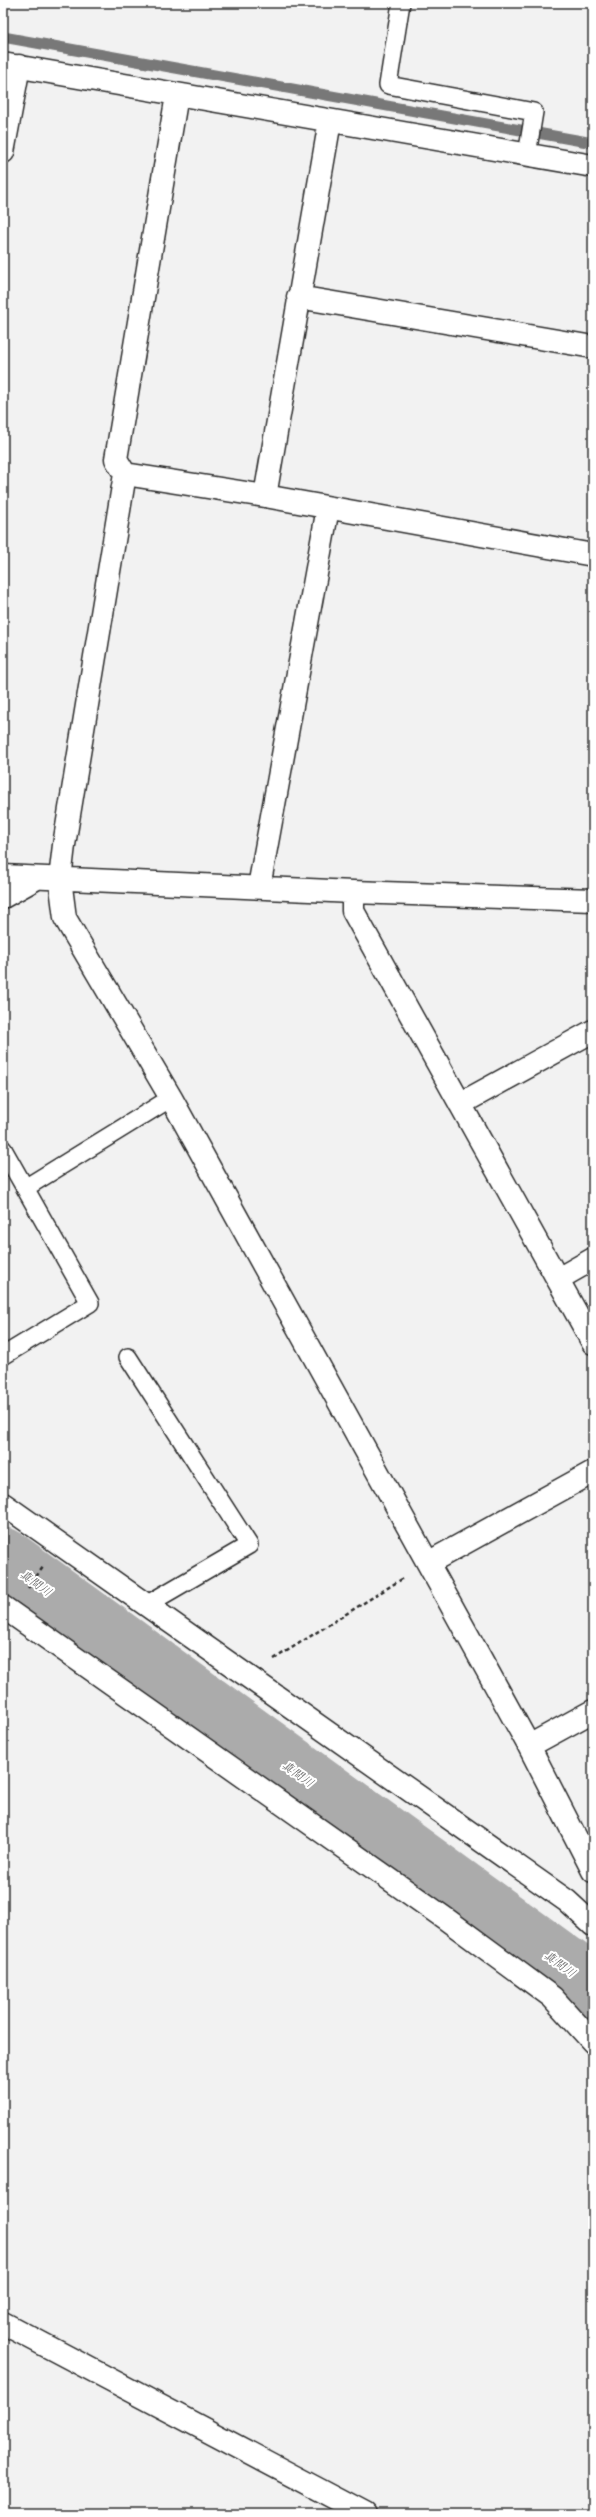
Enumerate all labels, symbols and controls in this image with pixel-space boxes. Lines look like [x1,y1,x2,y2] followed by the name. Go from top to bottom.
[17,1566,55,1600] water label: 真間川
[279,1757,317,1791] water label: 真間川
[541,1947,579,1981] water label: 真間川

